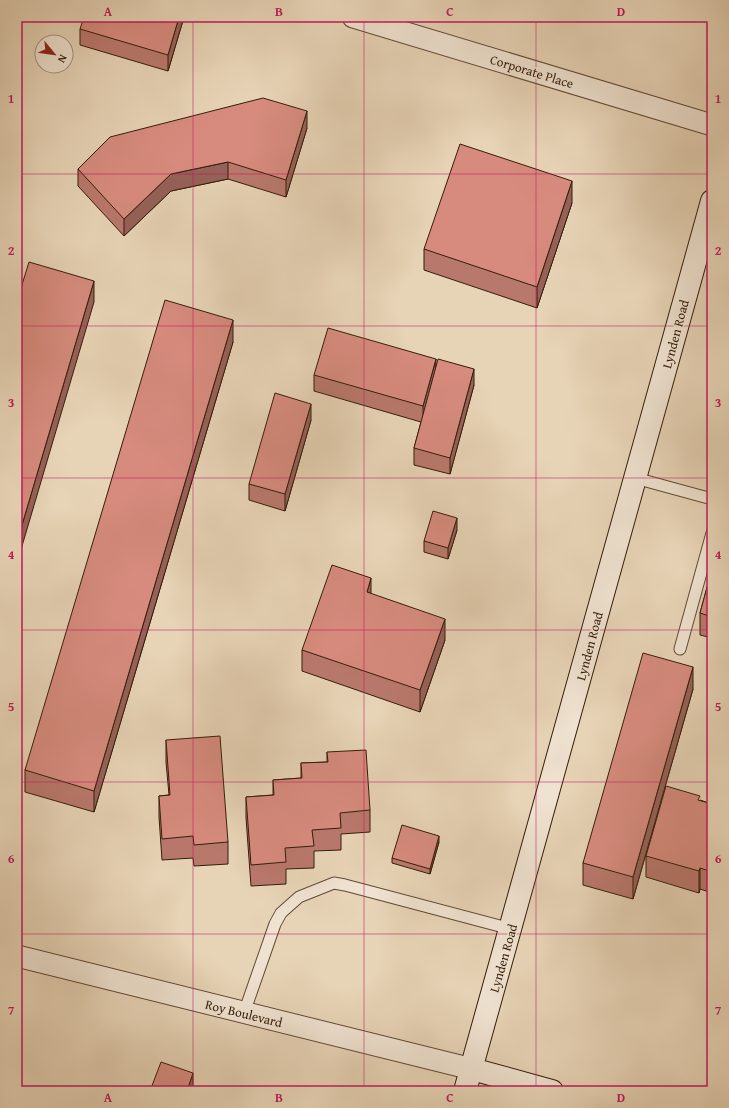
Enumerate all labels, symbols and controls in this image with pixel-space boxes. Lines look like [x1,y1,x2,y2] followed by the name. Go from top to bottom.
[104,2,113,21] text: A
[275,2,283,21] text: B
[446,2,454,21] text: C
[617,2,625,21] text: D
[34,34,74,74] north arrow
[488,50,576,93] street label: Corporate Place
[54,52,72,67] text: N
[8,89,14,108] text: 1
[715,89,721,108] text: 1
[8,241,15,260] text: 2
[715,241,722,260] text: 2
[657,298,694,371] street label: Lynden Road
[8,393,14,412] text: 3
[715,393,721,412] text: 3
[8,545,15,564] text: 4
[715,545,722,564] text: 4
[571,610,608,683] street label: Lynden Road
[8,697,15,716] text: 5
[715,697,722,716] text: 5
[8,849,15,868] text: 6
[715,849,722,868] text: 6
[485,922,522,995] street label: Lynden Road
[203,995,284,1032] street label: Roy Boulevard
[8,1001,15,1020] text: 7
[715,1001,722,1020] text: 7
[104,1088,113,1107] text: A
[275,1088,283,1107] text: B
[446,1088,454,1107] text: C
[617,1088,625,1107] text: D

